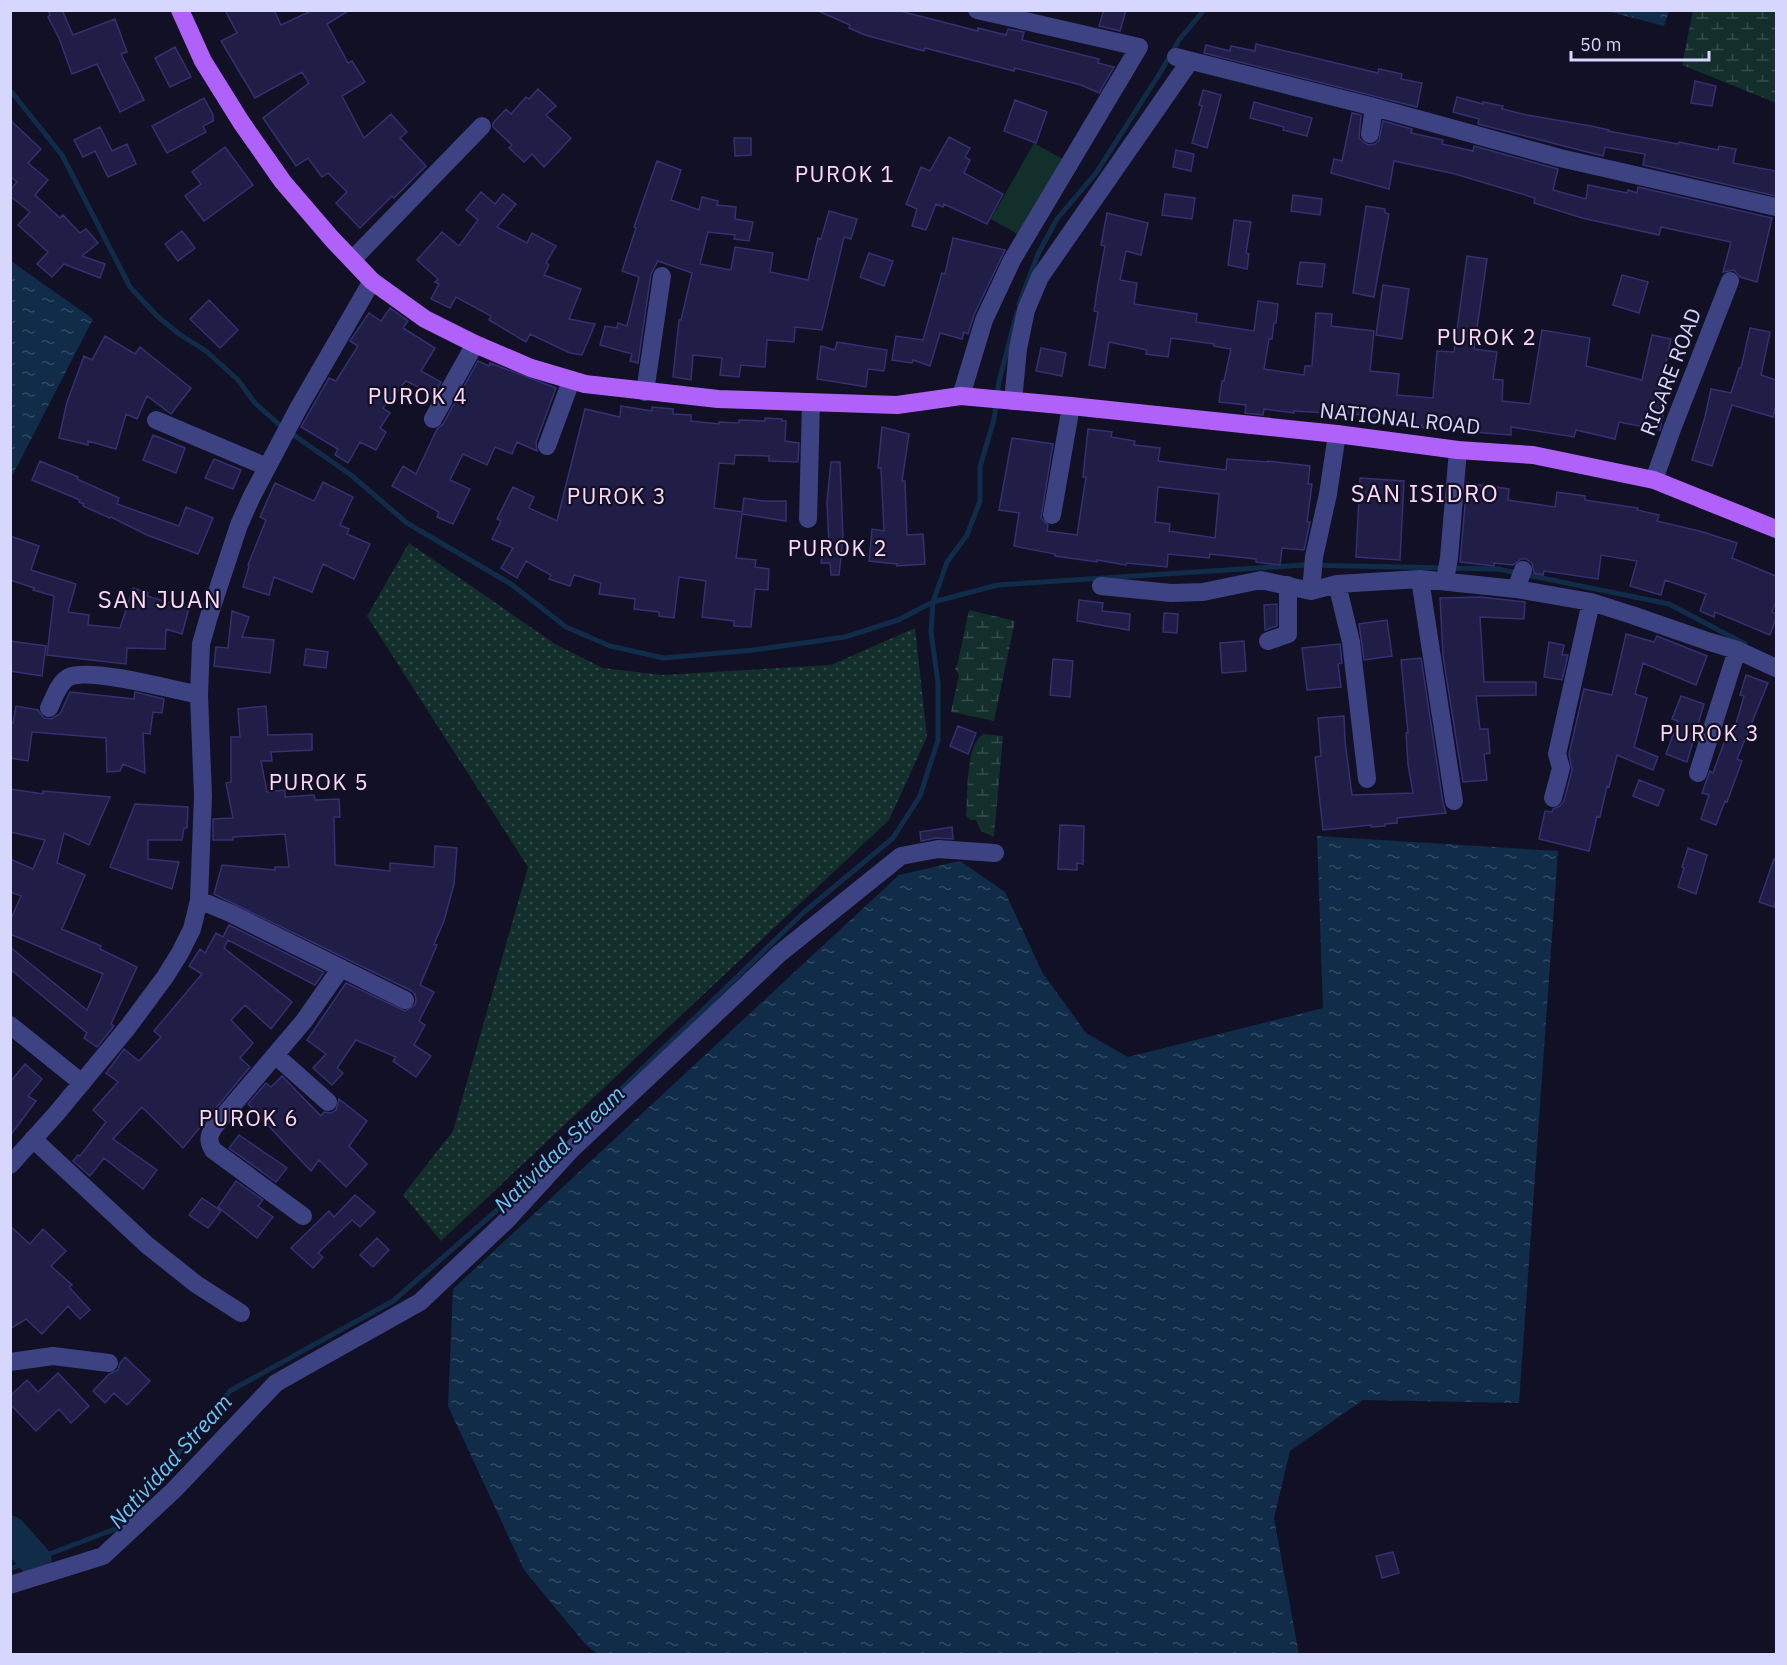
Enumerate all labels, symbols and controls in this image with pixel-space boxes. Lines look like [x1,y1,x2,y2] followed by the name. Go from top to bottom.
[1571,24,1709,62] scale bar
[1580,33,1622,56] text: 50 m
[795,159,895,188] district label: PUROK 1
[1633,304,1707,439] street label: RICARE ROAD
[1437,322,1537,351] district label: PUROK 2
[368,381,468,410] district label: PUROK 4
[1318,396,1482,440] street label: NATIONAL ROAD
[1351,477,1499,509] district label: SAN ISIDRO
[567,481,667,510] district label: PUROK 3
[788,533,888,562] district label: PUROK 2
[98,583,222,615] district label: SAN JUAN
[1660,718,1760,747] district label: PUROK 3
[269,767,369,796] district label: PUROK 5
[487,1079,630,1219] water label: Natividad Stream
[199,1103,299,1132] district label: PUROK 6
[102,1387,238,1534] water label: Natividad Stream

